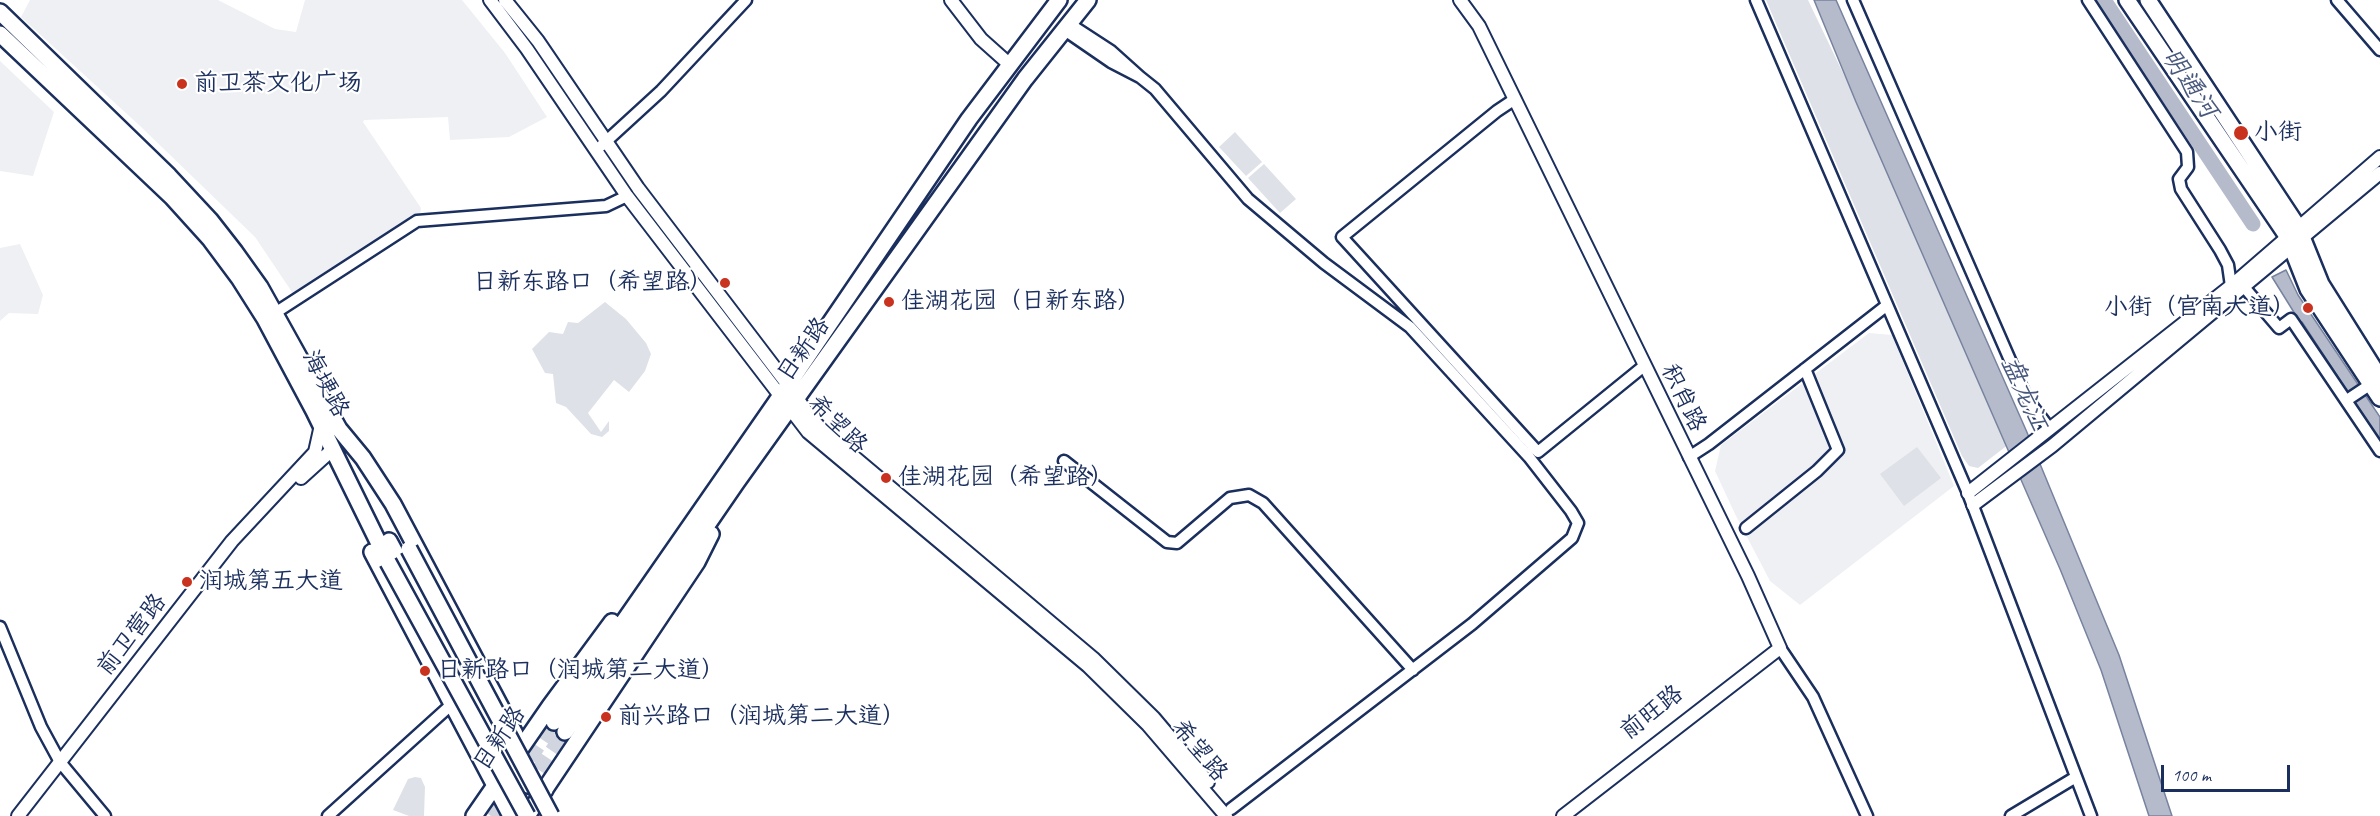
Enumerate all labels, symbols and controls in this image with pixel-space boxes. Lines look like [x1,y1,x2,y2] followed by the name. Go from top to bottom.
[2154,43,2224,125] water label: 明通河
[194,70,362,98] place label: 前卫茶文化广场
[175,77,189,91] marker: 前卫茶文化广场
[2254,119,2302,147] place label: 小街
[2232,124,2250,142] marker: 小街
[473,269,713,297] place label: 日新东路口（希望路）
[718,276,732,290] marker: 日新东路口（希望路）
[901,288,1141,316] place label: 佳湖花园（日新东路）
[2104,294,2296,322] place label: 小街（官南大道）
[882,295,896,309] marker: 佳湖花园（日新东路）
[2301,301,2315,315] marker: 小街（官南大道）
[772,312,836,388] street label: 日新路
[295,345,355,423] street label: 海埂路
[1994,352,2054,436] water label: 盘龙江
[1654,359,1712,437] street label: 积肖路
[801,390,873,460] street label: 希望路
[898,464,1114,492] place label: 佳湖花园（希望路）
[879,471,893,485] marker: 佳湖花园（希望路）
[199,568,343,596] place label: 润城第五大道
[180,575,194,589] marker: 润城第五大道
[91,588,173,682] street label: 前卫营路
[437,657,725,685] place label: 日新路口（润城第二大道）
[418,664,432,678] marker: 日新路口（润城第二大道）
[1615,679,1689,747] street label: 前旺路
[468,701,532,777] street label: 日新路
[618,703,906,731] place label: 前兴路口（润城第二大道）
[599,710,613,724] marker: 前兴路口（润城第二大道）
[1165,714,1233,788] street label: 希望路
[2164,753,2293,791] scale bar
[2172,764,2211,786] text: 100 m

